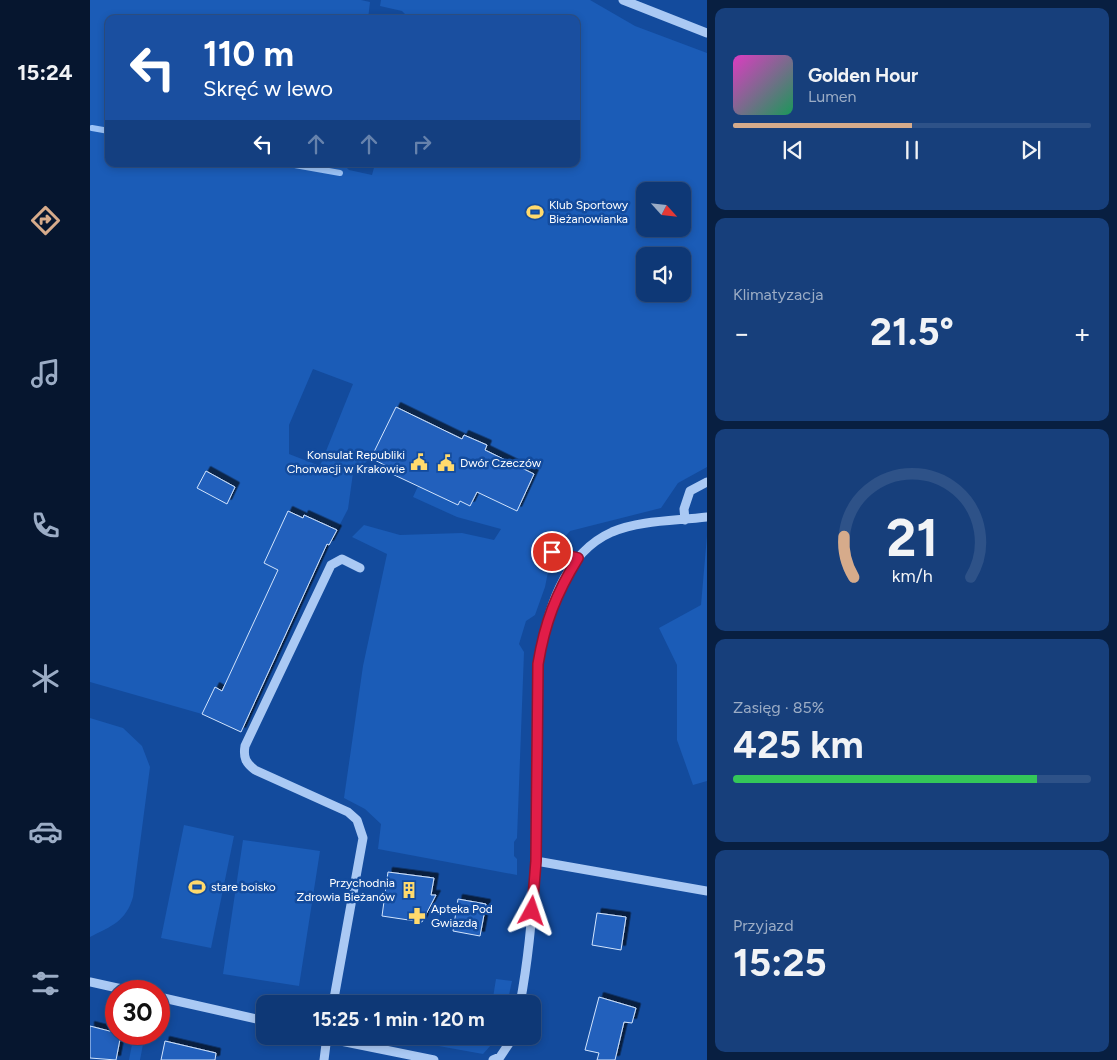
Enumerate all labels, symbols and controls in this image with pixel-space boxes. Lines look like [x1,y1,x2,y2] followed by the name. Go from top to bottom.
[203,33,294,75] text: 110 m
[120,35,185,100] icon: left
[17,59,73,86] text: 15:24
[808,64,918,87] text: Golden Hour
[203,75,333,102] text: Skręć w lewo
[808,87,857,106] text: Lumen
[249,130,277,158] icon: left
[302,130,330,158] icon: ahead
[355,130,383,158] icon: ahead
[408,130,436,158] icon: right
[779,136,807,164] icon: previous
[898,136,926,164] icon: pause
[1017,136,1045,164] icon: next
[636,182,691,238] north arrow
[636,182,691,302] map controls
[549,198,629,226] place label: Klub Sportowy Bieżanowianka
[525,202,545,222] sports icon: Klub Sportowy Bieżanowianka
[28,203,63,238] icon: directions
[636,247,691,302] button: sound
[733,285,823,304] text: Klimatyzacja
[870,309,954,355] text: 21.5°
[733,316,750,350] text: −
[1074,316,1091,350] text: +
[28,356,63,391] icon: music
[287,448,405,476] place label: Konsulat Republiki Chorwacji w Krakowie
[409,452,429,472] public building icon: Konsulat Republiki Chorwacji w Krakowie
[436,453,456,473] public building icon: Dwór Czeczów
[460,456,542,470] place label: Dwór Czeczów
[886,507,938,569] text: 21
[28,508,63,543] icon: phone
[531,531,573,573] pin
[538,538,566,566] icon: arrive
[892,565,932,586] text: km/h
[28,661,63,696] icon: climate
[733,698,824,717] text: Zasięg · 85%
[733,722,864,768] text: 425 km
[28,814,63,849] icon: car
[297,876,396,904] place label: Przychodnia Zdrowia Bieżanów
[187,877,207,897] sports icon: stare boisko
[211,880,276,894] place label: stare boisko
[399,880,419,900] building icon: Przychodnia Zdrowia Bieżanów
[505,884,557,936] position arrow
[431,902,493,930] place label: Apteka Pod Gwiazdą
[407,906,427,926] pharmacy icon: Apteka Pod Gwiazdą
[733,916,794,935] text: Przyjazd
[733,940,827,986] text: 15:25
[28,966,63,1001] icon: filters
[105,980,170,1045] speed limit sign: 30
[312,1008,485,1031] text: 15:25 · 1 min · 120 m

